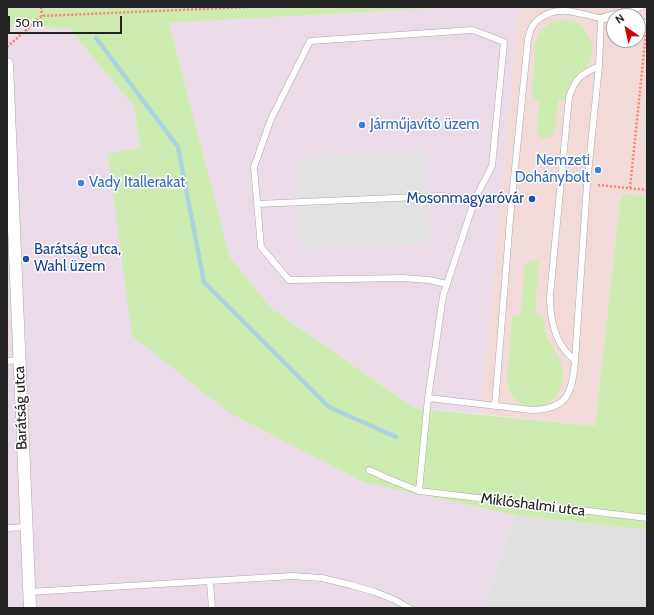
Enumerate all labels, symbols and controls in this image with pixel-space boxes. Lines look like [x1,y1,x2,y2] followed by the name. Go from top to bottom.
[10,8,124,34] scale bar
[606,8,646,48] north arrow
[613,11,627,27] text: N
[15,15,43,30] text: 50 m
[370,116,480,134] place label: Járműjavító üzem
[357,120,367,130] marker: Járműjavító üzem
[515,152,590,187] place label: Nemzeti Dohánybolt
[593,165,603,175] marker: Nemzeti Dohánybolt
[89,174,185,192] place label: Vady Itallerakat
[76,178,86,188] marker: Vady Itallerakat
[407,190,524,208] place label: Mosonmagyaróvár
[527,194,537,204] marker: Mosonmagyaróvár
[34,241,121,276] place label: Barátság utca, Wahl üzem
[21,254,31,264] marker: Barátság utca, Wahl üzem
[11,366,31,450] street label: Barátság utca
[480,490,586,520] street label: Miklóshalmi utca

